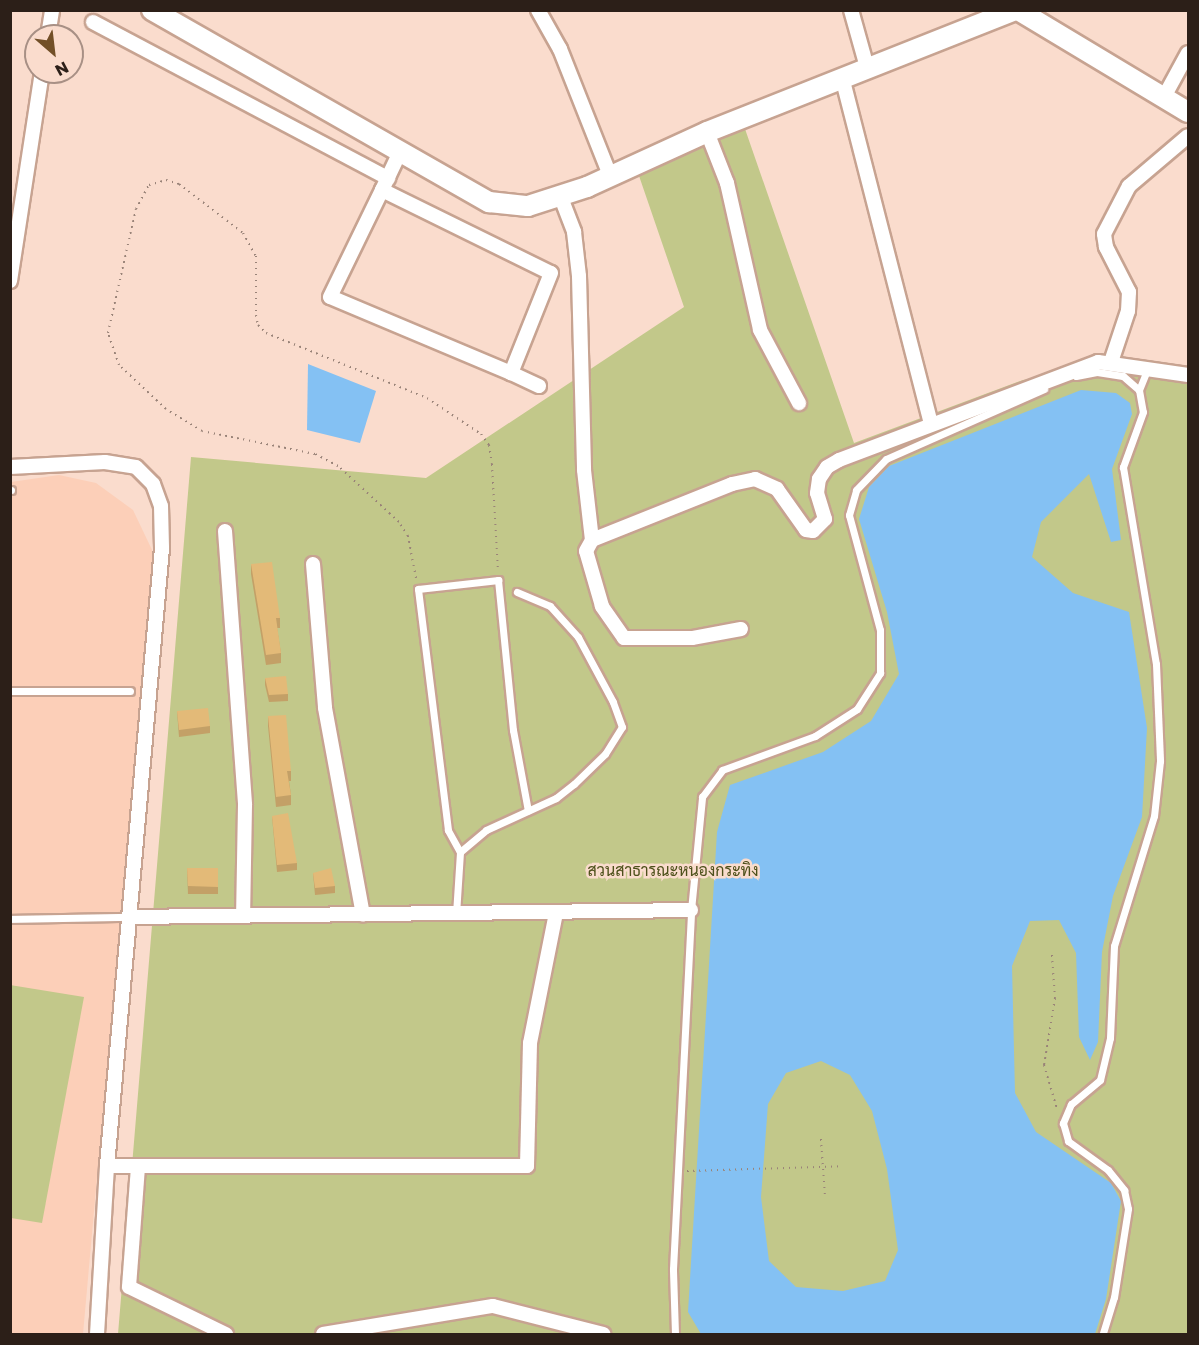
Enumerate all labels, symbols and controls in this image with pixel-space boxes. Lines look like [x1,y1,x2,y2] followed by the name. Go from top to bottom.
[24,24,84,84] north arrow
[51,56,72,82] text: N
[587,861,759,881] park label: สวนสาธารณะหนองกระทิง

